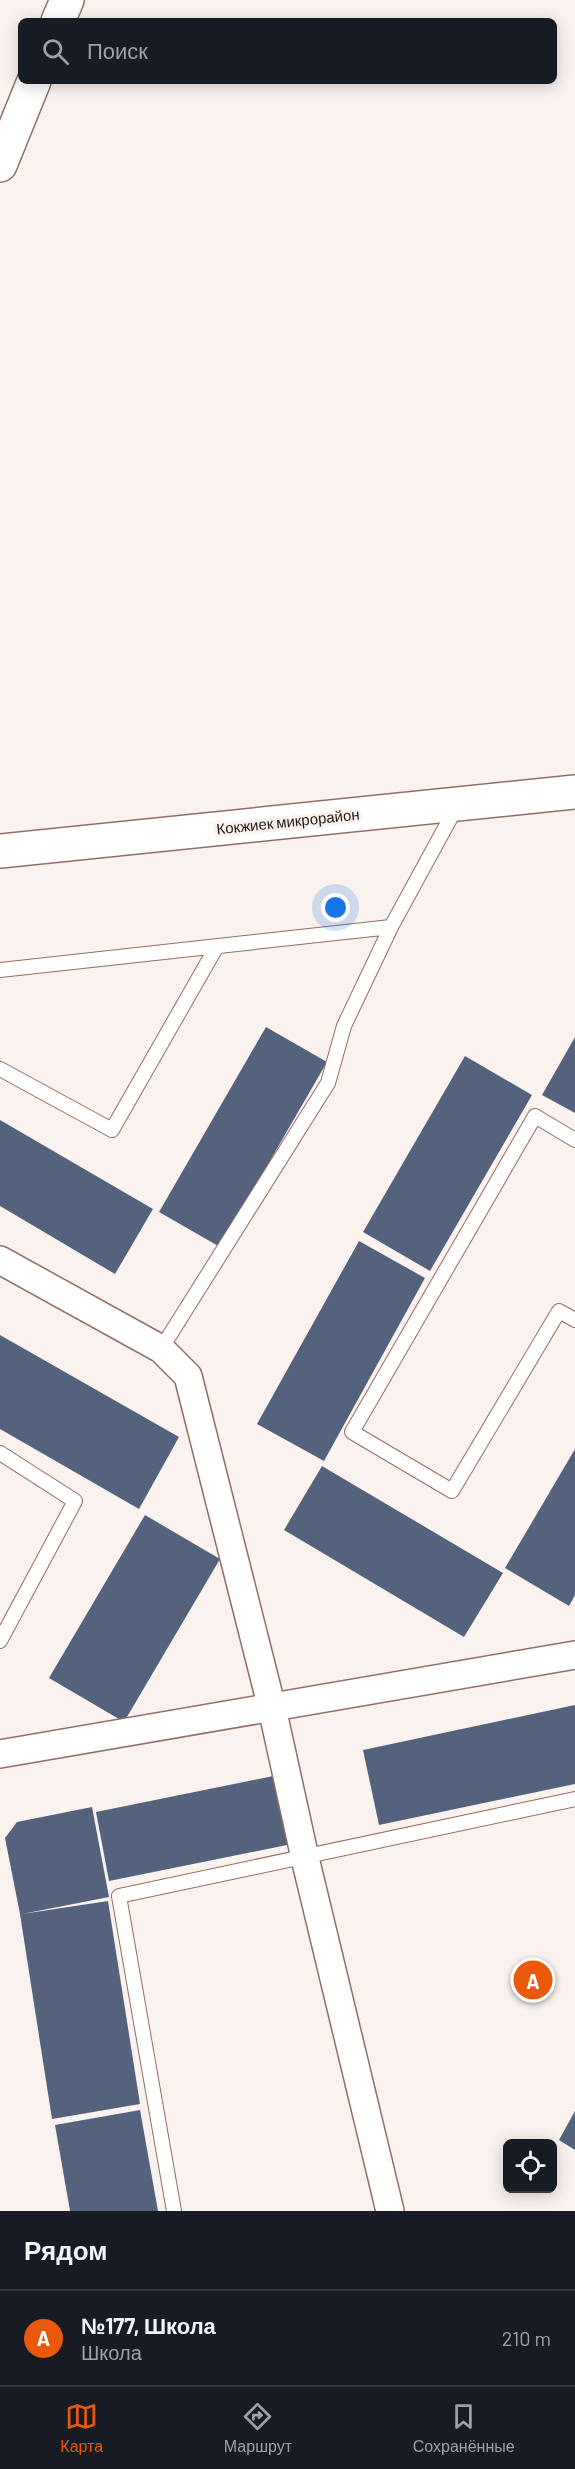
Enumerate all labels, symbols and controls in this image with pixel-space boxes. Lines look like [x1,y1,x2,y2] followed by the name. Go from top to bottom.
[18,18,557,84] search box
[39,35,72,68] icon: search
[87,37,148,63] text: Поиск
[216,805,360,837] street label: Кокжиек микрорайон
[321,893,350,922] your location
[514,1958,552,2002] pin: A
[503,2139,557,2193] map controls
[503,2139,557,2193] button: locate
[24,2234,107,2265] text: Рядом
[81,2312,216,2338] text: №177, Школа
[37,2326,50,2350] text: A
[502,2326,551,2350] text: 210 m
[81,2340,142,2364] text: Школа
[60,2400,103,2456] tab: Карта
[224,2400,292,2456] tab: Маршрут
[413,2400,515,2456] tab: Сохранённые

